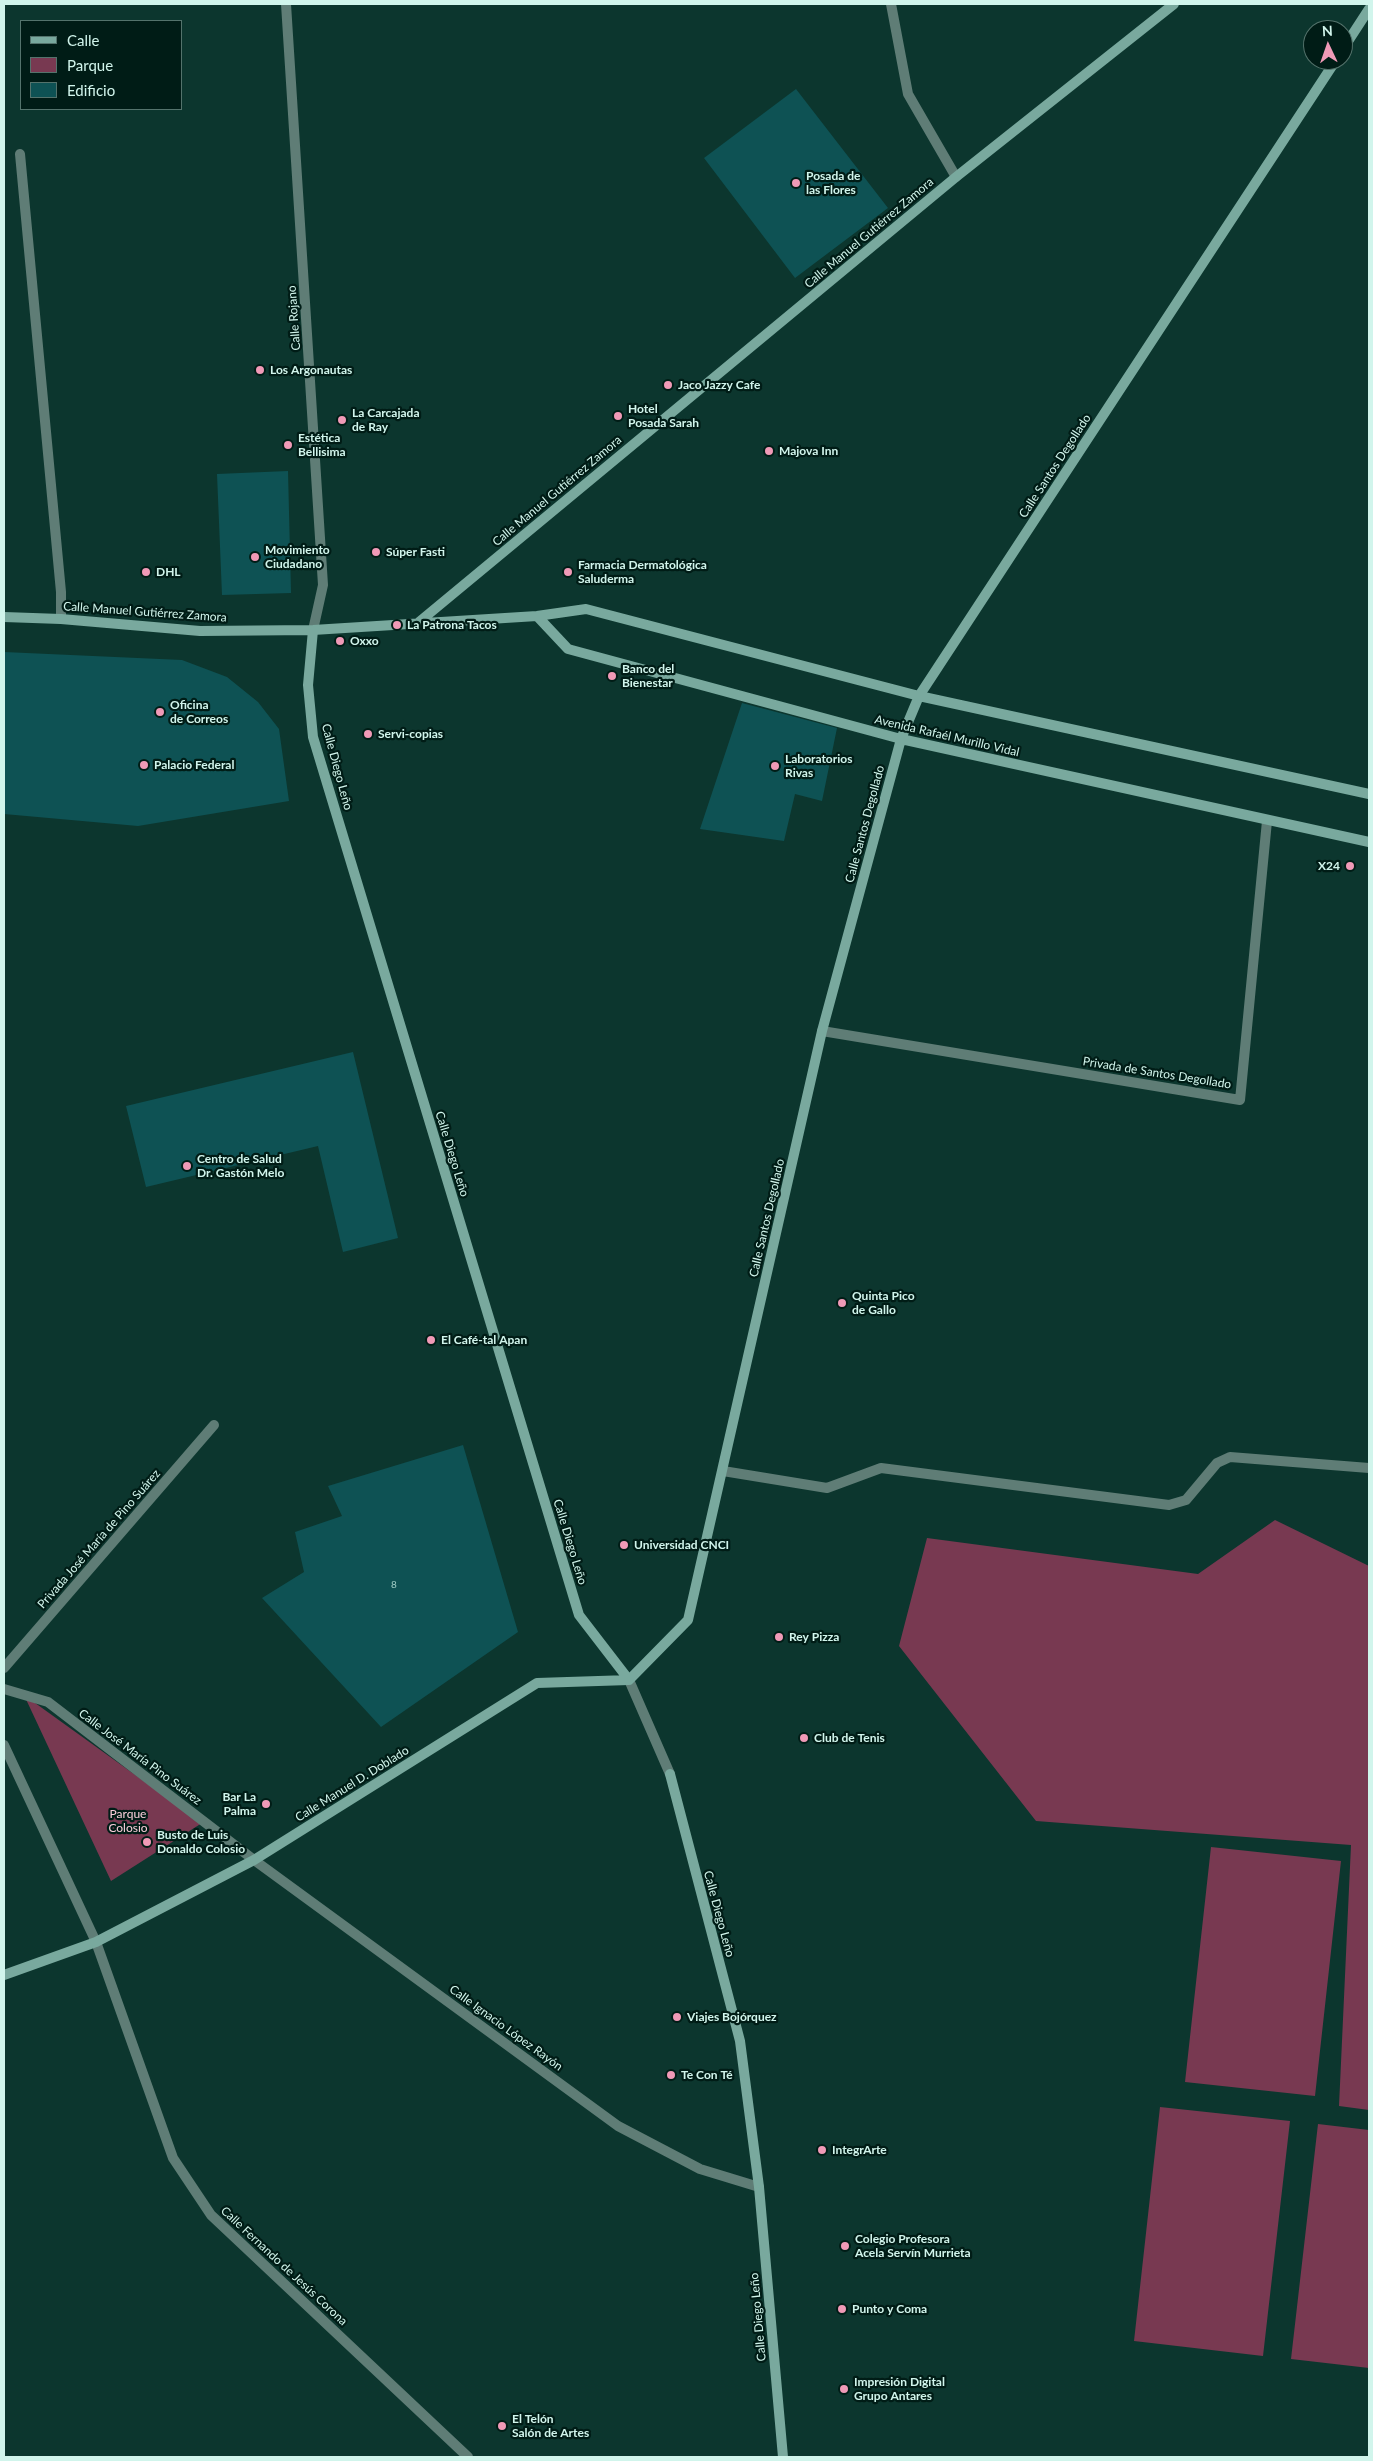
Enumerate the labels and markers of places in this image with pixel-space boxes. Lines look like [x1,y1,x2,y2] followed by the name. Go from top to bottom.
[806,169,860,197] place label: Posada de las Flores
[790,177,802,189] marker: Posada de las Flores
[270,363,352,377] place label: Los Argonautas
[254,364,266,376] marker: Los Argonautas
[678,378,760,392] place label: Jaco Jazzy Cafe
[662,379,674,391] marker: Jaco Jazzy Cafe
[628,402,699,430] place label: Hotel Posada Sarah
[352,406,419,434] place label: La Carcajada de Ray
[612,410,624,422] marker: Hotel Posada Sarah
[336,414,348,426] marker: La Carcajada de Ray
[298,431,346,459] place label: Estética Bellisima
[282,439,294,451] marker: Estética Bellisima
[779,444,838,458] place label: Majova Inn
[763,445,775,457] marker: Majova Inn
[265,543,330,571] place label: Movimiento Ciudadano
[386,545,445,559] place label: Súper Fasti
[370,546,382,558] marker: Súper Fasti
[249,551,261,563] marker: Movimiento Ciudadano
[578,558,707,586] place label: Farmacia Dermatológica Saluderma
[156,565,181,579] place label: DHL
[140,566,152,578] marker: DHL
[562,566,574,578] marker: Farmacia Dermatológica Saluderma
[407,618,497,632] place label: La Patrona Tacos
[391,619,403,631] marker: La Patrona Tacos
[350,634,379,648] place label: Oxxo
[334,635,346,647] marker: Oxxo
[622,662,674,690] place label: Banco del Bienestar
[606,670,618,682] marker: Banco del Bienestar
[170,698,228,726] place label: Oficina de Correos
[154,706,166,718] marker: Oficina de Correos
[378,727,443,741] place label: Servi-copias
[362,728,374,740] marker: Servi-copias
[785,752,852,780] place label: Laboratorios Rivas
[154,758,234,772] place label: Palacio Federal
[138,759,150,771] marker: Palacio Federal
[769,760,781,772] marker: Laboratorios Rivas
[1318,859,1340,873] place label: X24
[1344,860,1356,872] marker: X24
[197,1152,284,1180] place label: Centro de Salud Dr. Gastón Melo
[181,1160,193,1172] marker: Centro de Salud Dr. Gastón Melo
[852,1289,915,1317] place label: Quinta Pico de Gallo
[836,1297,848,1309] marker: Quinta Pico de Gallo
[441,1333,527,1347] place label: El Café-tal Apan
[425,1334,437,1346] marker: El Café-tal Apan
[634,1538,729,1552] place label: Universidad CNCI
[618,1539,630,1551] marker: Universidad CNCI
[789,1630,839,1644] place label: Rey Pizza
[773,1631,785,1643] marker: Rey Pizza
[814,1731,885,1745] place label: Club de Tenis
[798,1732,810,1744] marker: Club de Tenis
[222,1790,256,1818] place label: Bar La Palma
[260,1798,272,1810] marker: Bar La Palma
[157,1828,245,1856] place label: Busto de Luis Donaldo Colosio
[141,1836,153,1848] marker: Busto de Luis Donaldo Colosio
[687,2010,777,2024] place label: Viajes Bojórquez
[671,2011,683,2023] marker: Viajes Bojórquez
[681,2068,733,2082] place label: Te Con Té
[665,2069,677,2081] marker: Te Con Té
[832,2143,887,2157] place label: IntegrArte
[816,2144,828,2156] marker: IntegrArte
[855,2232,971,2260] place label: Colegio Profesora Acela Servín Murrieta
[839,2240,851,2252] marker: Colegio Profesora Acela Servín Murrieta
[852,2302,927,2316] place label: Punto y Coma
[836,2303,848,2315] marker: Punto y Coma
[854,2375,945,2403] place label: Impresión Digital Grupo Antares
[838,2383,850,2395] marker: Impresión Digital Grupo Antares
[512,2412,589,2440] place label: El Telón Salón de Artes
[496,2420,508,2432] marker: El Telón Salón de Artes

